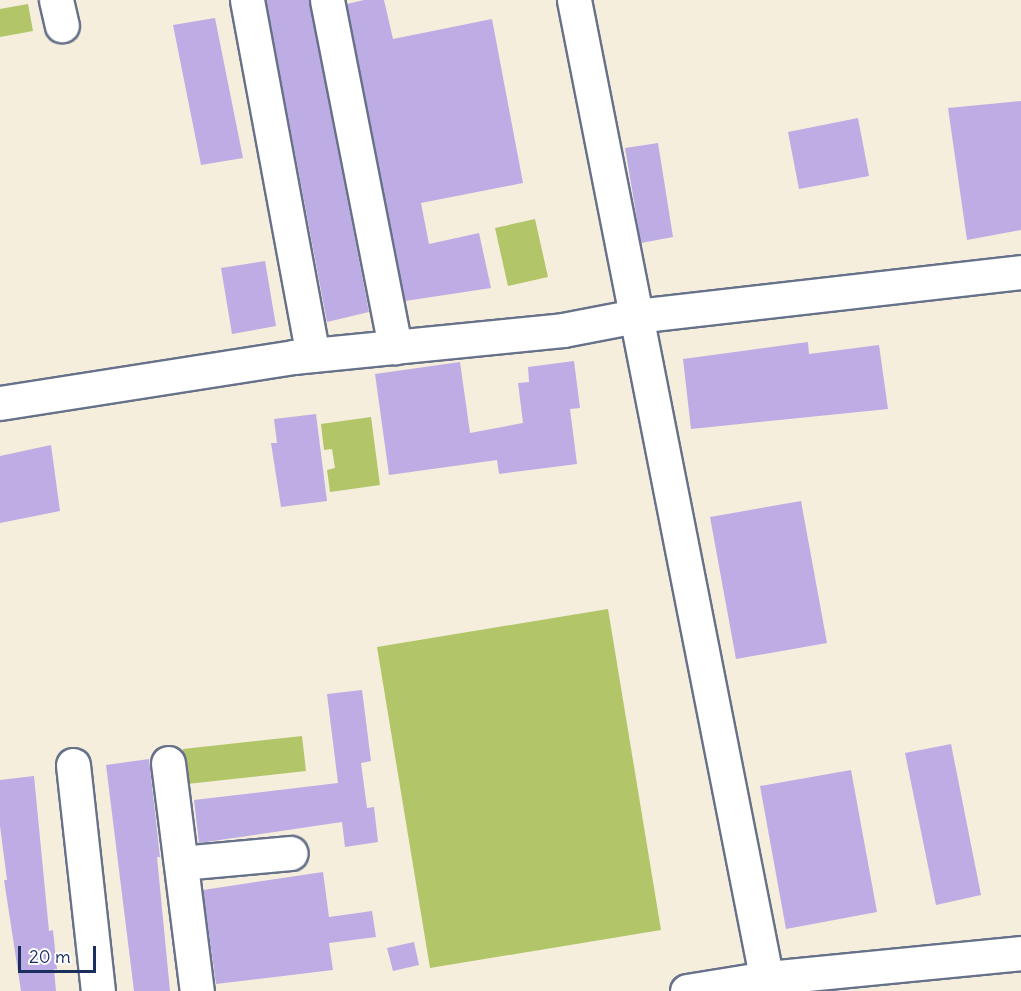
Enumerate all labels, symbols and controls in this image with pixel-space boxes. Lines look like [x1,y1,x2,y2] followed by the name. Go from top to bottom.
[21,934,99,972] scale bar
[29,945,71,968] text: 20 m

